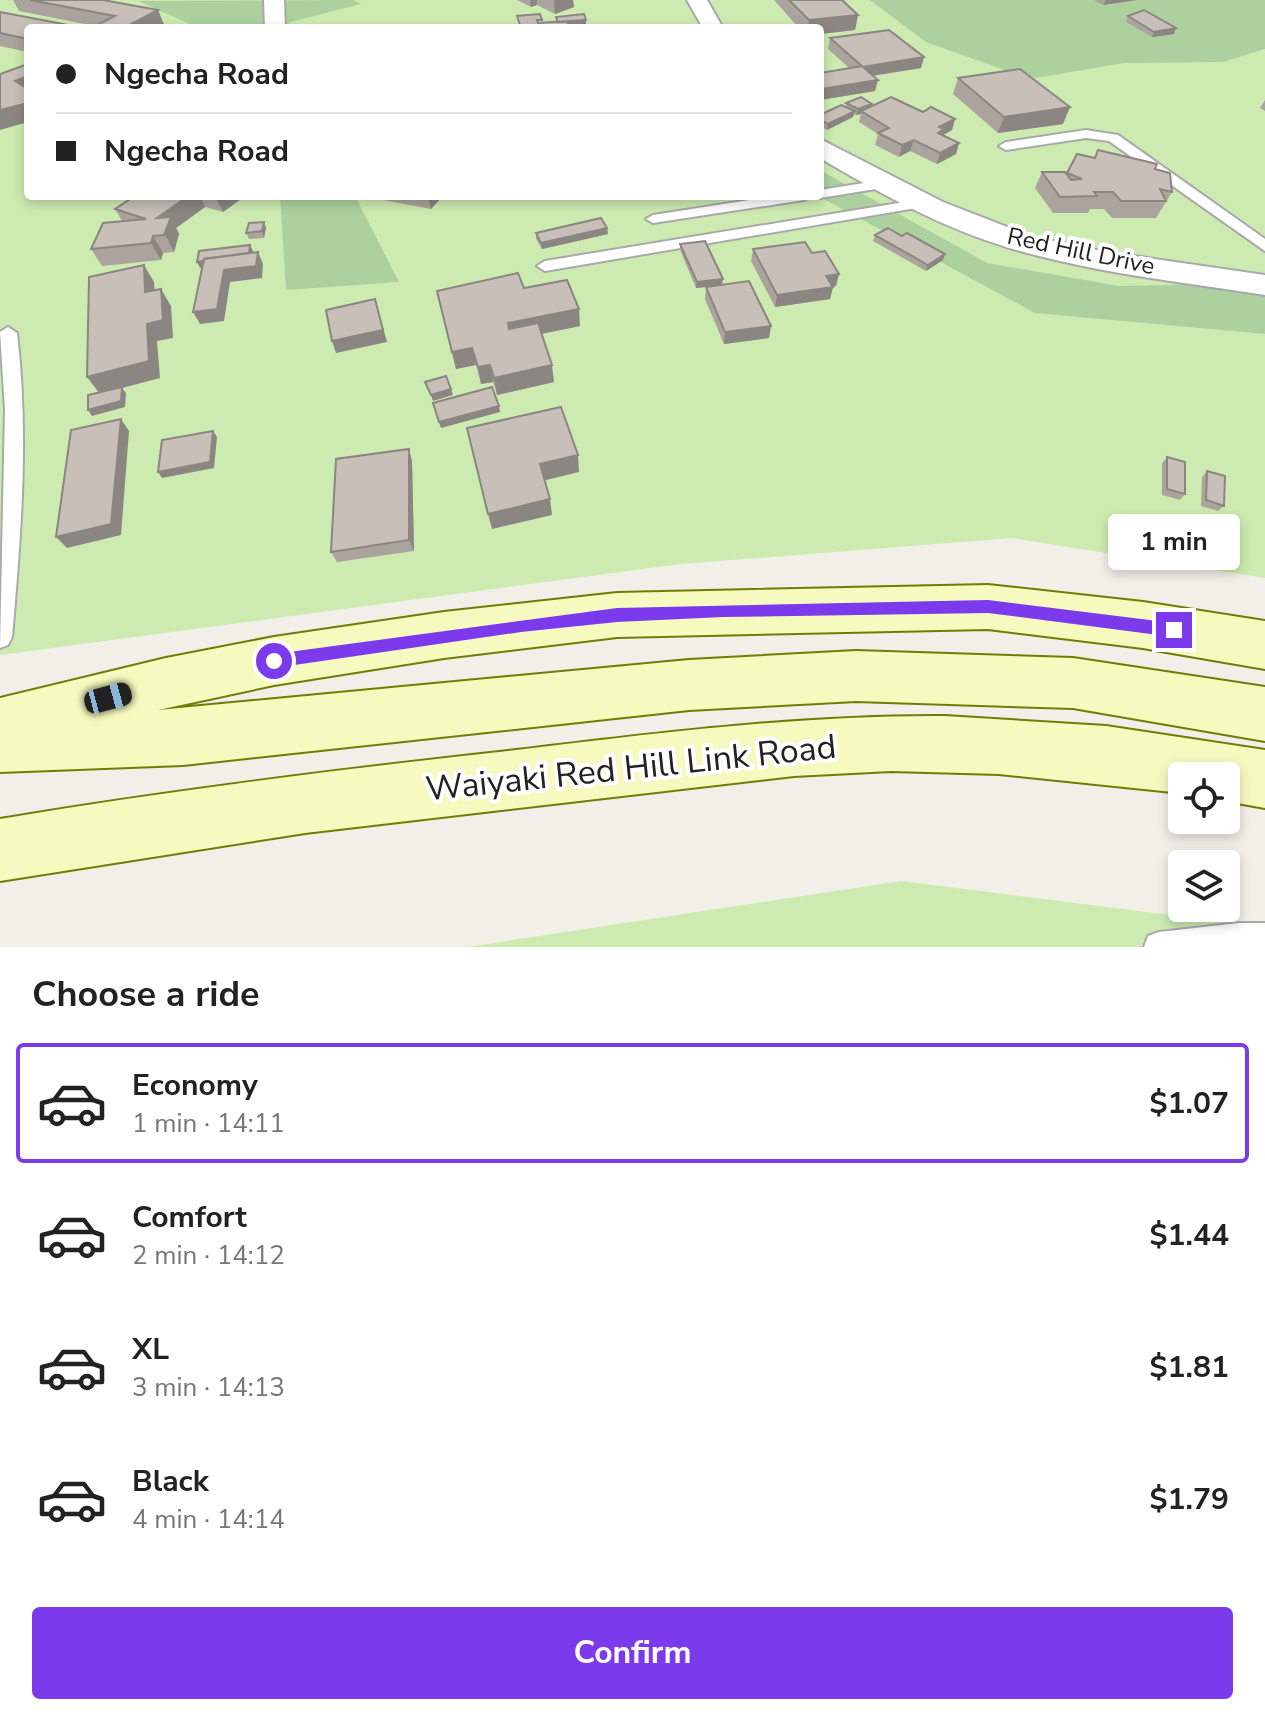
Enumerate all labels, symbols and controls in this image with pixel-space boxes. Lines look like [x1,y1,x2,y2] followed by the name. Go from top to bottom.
[104,54,289,95] text: Ngecha Road
[104,131,289,172] text: Ngecha Road
[1004,220,1158,282] street label: Red Hill Drive
[1108,514,1240,570] callout: 1 min
[1140,524,1208,559] text: 1 min
[1156,612,1192,648] route end
[256,643,292,679] route start
[82,680,134,716] car
[424,724,838,812] street label: Waiyaki Red Hill Link Road
[1168,762,1240,922] map controls
[1168,762,1240,834] button: locate
[1168,850,1240,922] button: layers
[32,970,260,1019] text: Choose a ride
[132,1065,258,1106] text: Economy
[36,1067,108,1139] icon: car
[1150,1083,1229,1124] text: $1.07
[132,1106,285,1141] text: 1 min · 14:11
[132,1197,247,1238] text: Comfort
[36,1199,108,1271] icon: car
[1150,1215,1229,1256] text: $1.44
[132,1238,285,1273] text: 2 min · 14:12
[132,1329,169,1370] text: XL
[36,1331,108,1403] icon: car
[1150,1347,1229,1388] text: $1.81
[132,1370,285,1405] text: 3 min · 14:13
[132,1461,209,1502] text: Black
[36,1463,108,1535] icon: car
[1150,1479,1229,1520] text: $1.79
[132,1502,285,1537] text: 4 min · 14:14
[32,1607,1233,1699] button: Confirm

